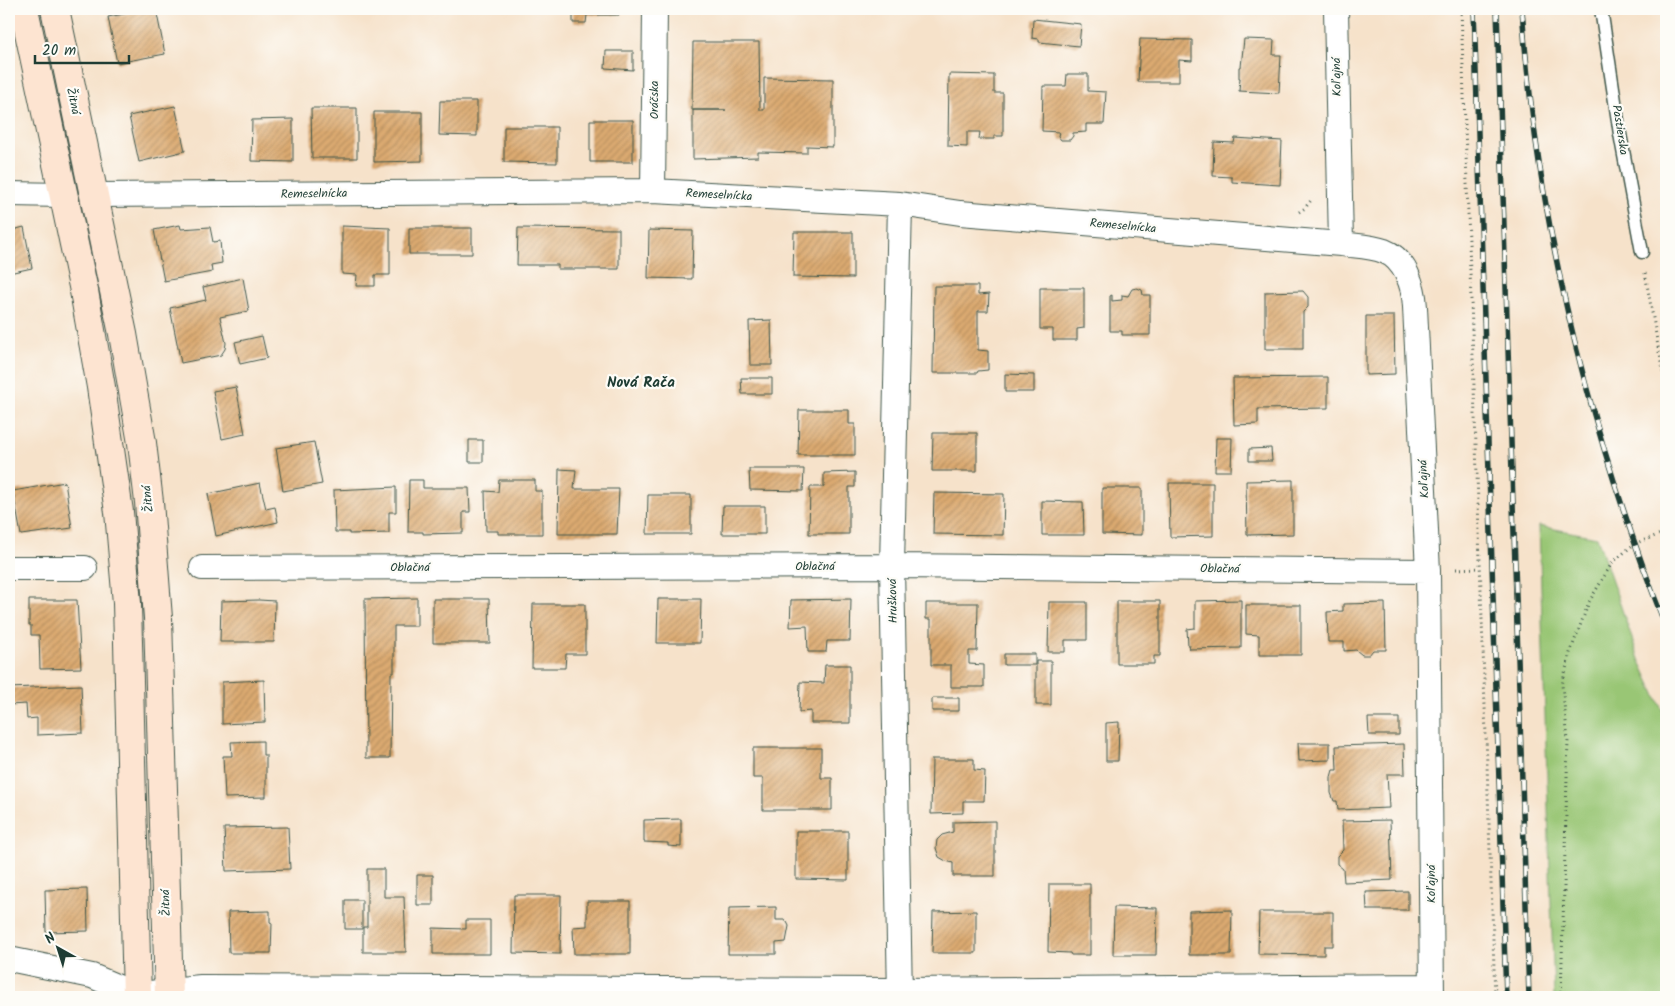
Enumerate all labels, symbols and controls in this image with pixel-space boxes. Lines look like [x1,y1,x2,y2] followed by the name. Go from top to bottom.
[35,32,129,64] scale bar
[42,39,76,63] text: 20 m
[1327,56,1347,96] street label: Koľajná
[645,80,664,119] street label: Oráčska
[61,86,85,117] street label: Žitná
[1607,104,1633,157] street label: Pastierska
[281,184,348,204] street label: Remeselnícka
[685,184,753,206] street label: Remeselnícka
[1089,214,1157,238] street label: Remeselnícka
[607,371,675,395] district label: Nová Rača
[1413,458,1434,499] street label: Koľajná
[137,483,159,513] street label: Žitná
[795,557,836,576] street label: Oblačná
[390,558,431,577] street label: Oblačná
[1200,559,1241,579] street label: Oblačná
[883,577,903,624] street label: Hrušková
[1422,863,1441,903] street label: Koľajná
[156,888,176,917] street label: Žitná
[32,924,82,974] north arrow
[40,927,61,950] text: N

